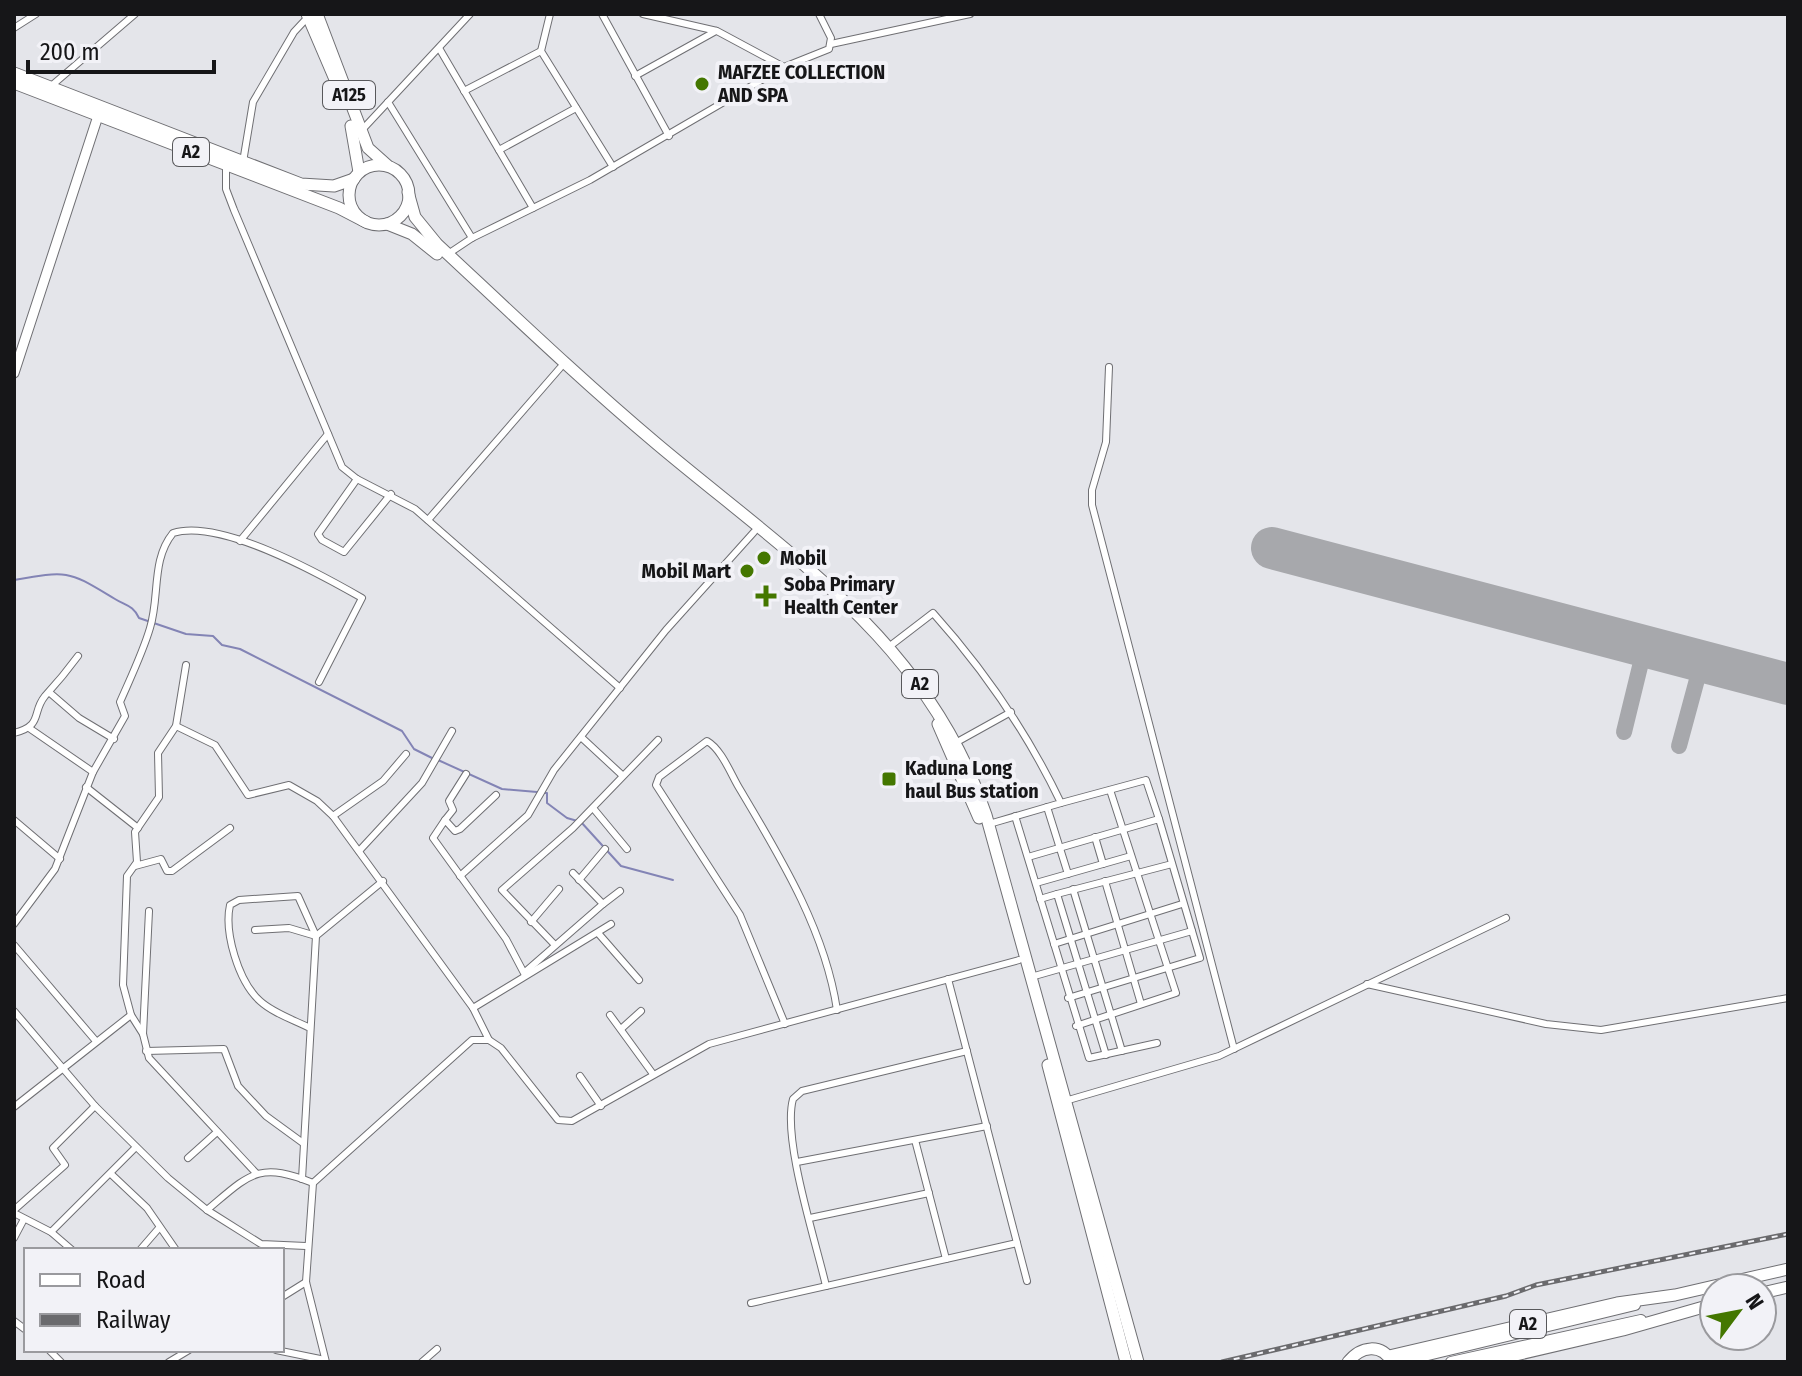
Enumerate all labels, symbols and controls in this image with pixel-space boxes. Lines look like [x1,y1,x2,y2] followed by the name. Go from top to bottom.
[28,24,214,74] scale bar
[40,38,100,66] text: 200 m
[717,60,885,107] place label: MAFZEE COLLECTION AND SPA
[693,75,711,93] marker: MAFZEE COLLECTION AND SPA
[323,81,375,109] road number: A125
[173,138,209,166] road number: A2
[780,546,827,570] place label: Mobil
[755,549,773,567] marker: Mobil
[642,559,732,583] place label: Mobil Mart
[738,562,756,580] marker: Mobil Mart
[784,572,898,619] place label: Soba Primary Health Center
[755,585,777,607] marker: Soba Primary Health Center
[902,670,938,698] road number: A2
[905,756,1039,803] place label: Kaduna Long haul Bus station
[880,770,898,788] marker: Kaduna Long haul Bus station
[24,1248,284,1352] legend
[96,1266,146,1294] text: Road
[1698,1272,1778,1352] north arrow
[1740,1289,1769,1314] text: N
[96,1306,171,1334] text: Railway
[1510,1310,1546,1338] road number: A2

